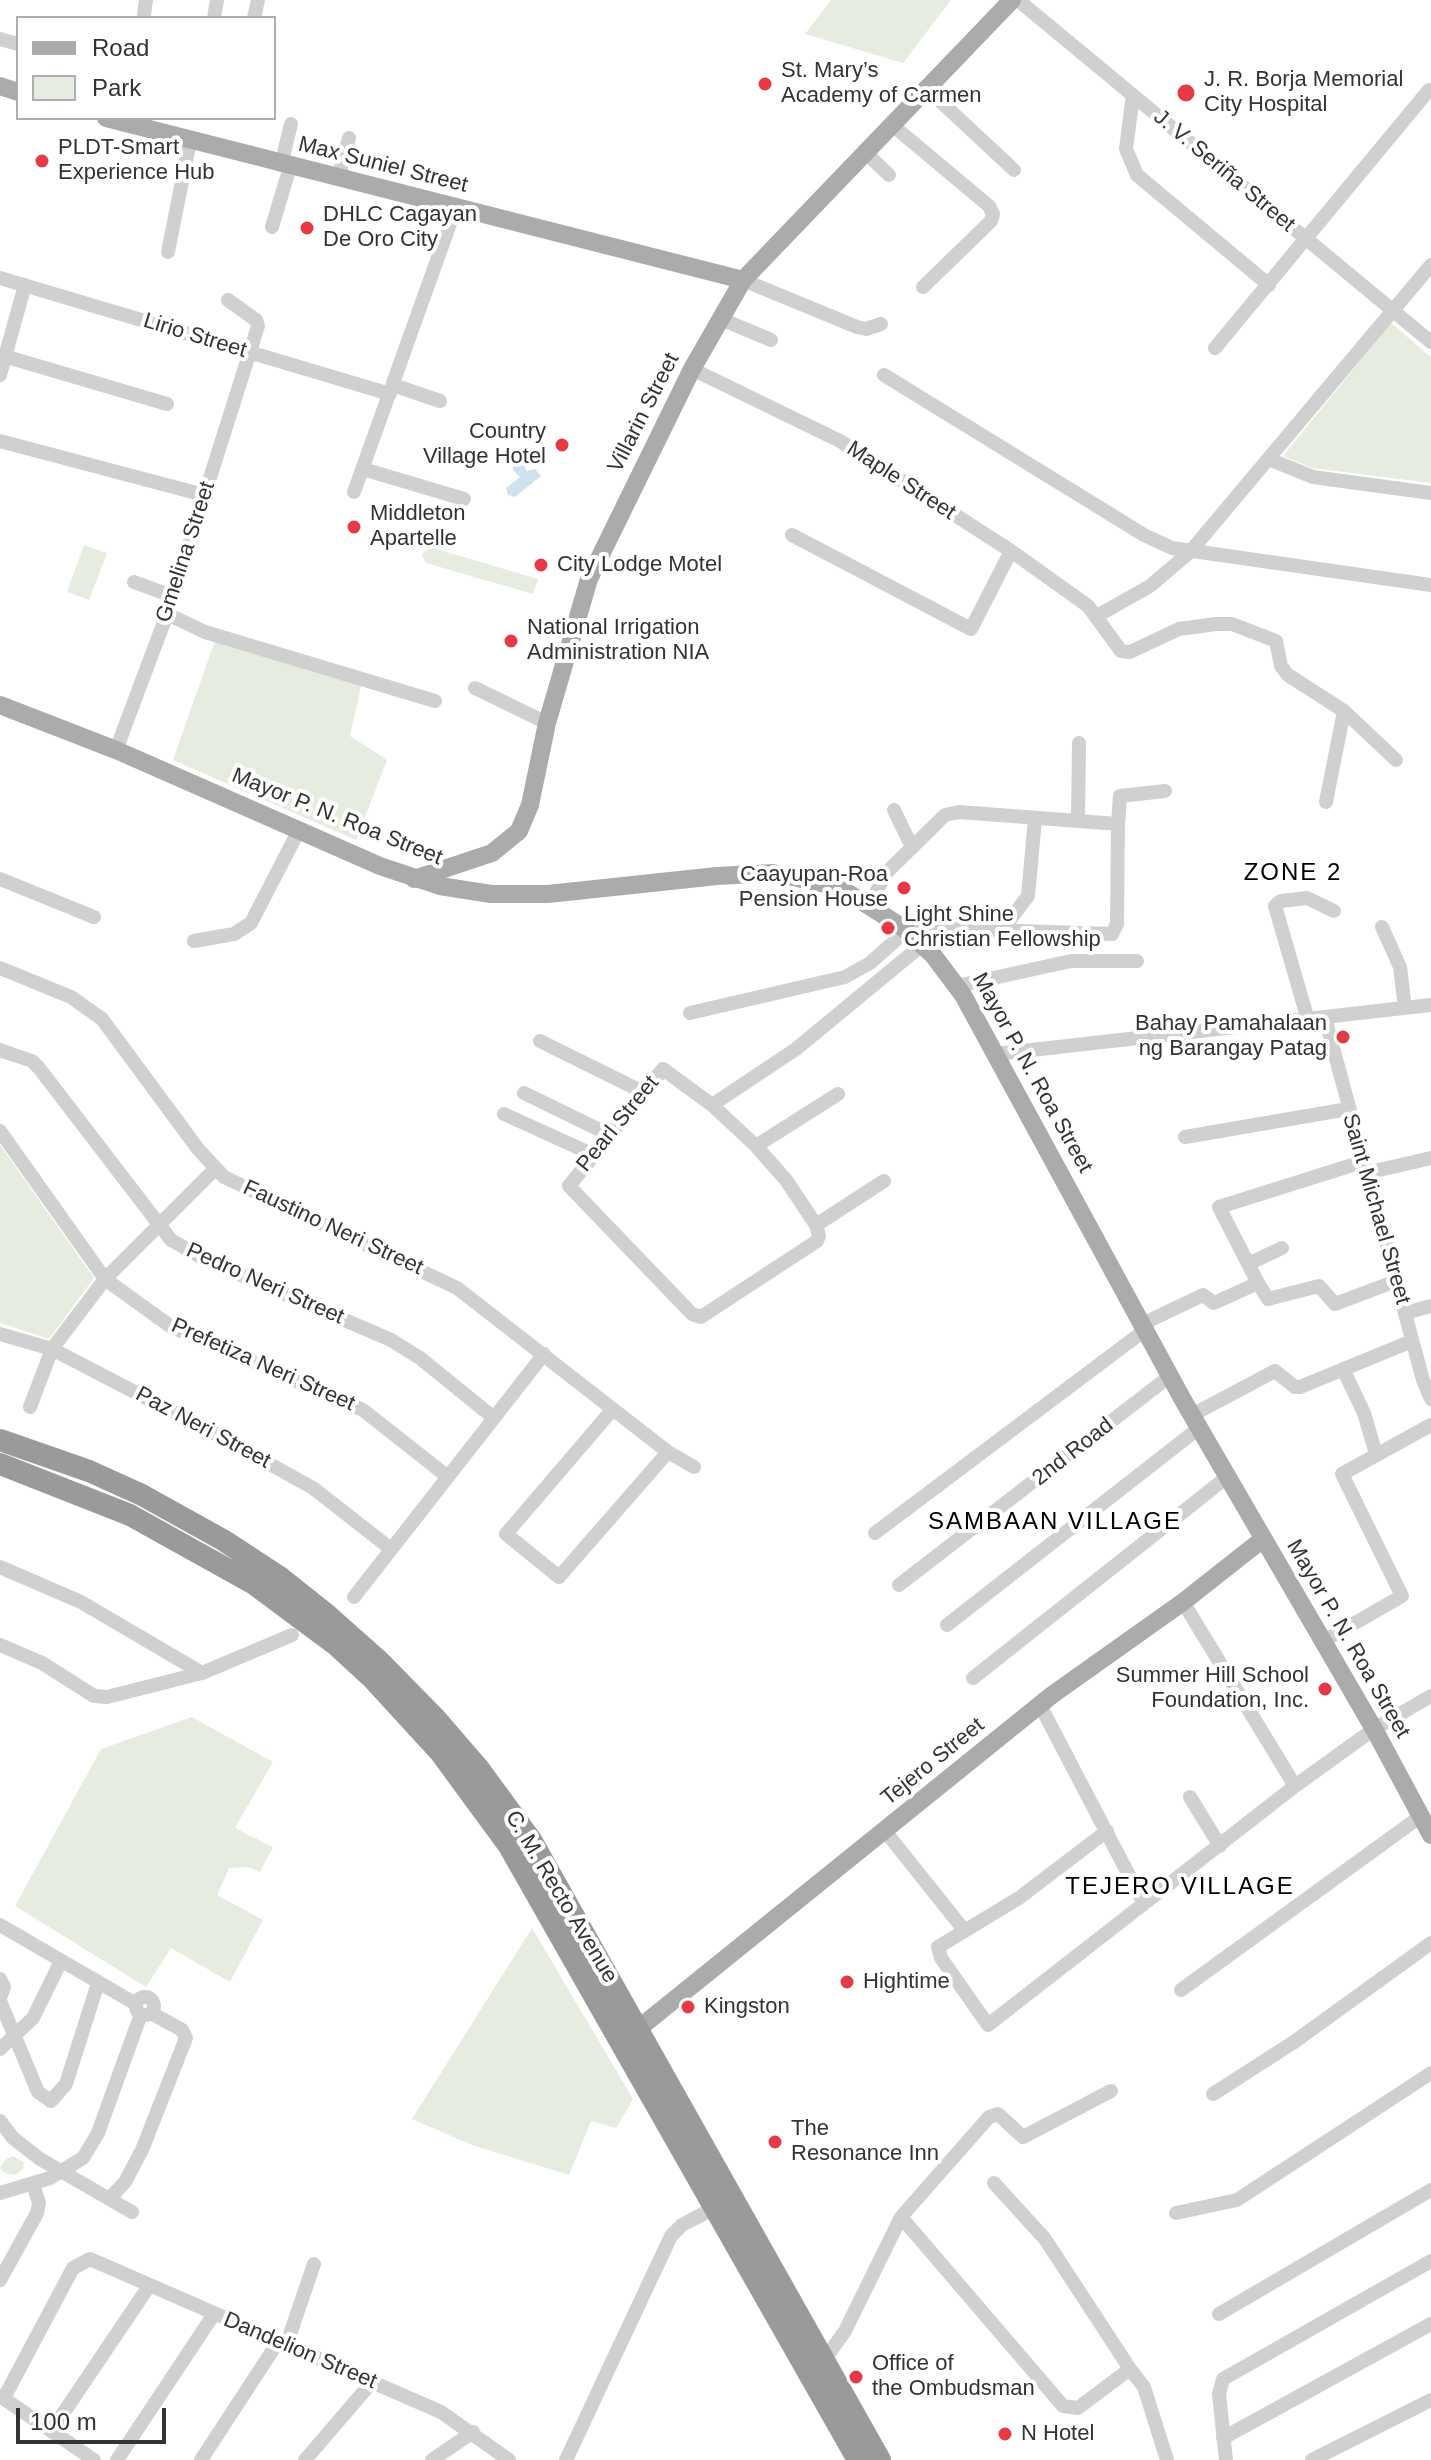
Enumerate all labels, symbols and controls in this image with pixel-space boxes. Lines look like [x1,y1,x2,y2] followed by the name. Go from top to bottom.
[16,16,276,120] legend
[92,34,149,61] text: Road
[781,58,982,110] place label: St. Mary’s Academy of Carmen
[1204,67,1403,118] place label: J. R. Borja Memorial City Hospital
[92,74,141,101] text: Park
[756,75,774,93] marker: St. Mary’s Academy of Carmen
[1175,82,1197,104] marker: J. R. Borja Memorial City Hospital
[1148,104,1300,238] street label: J. V. Seriña Street
[296,131,470,199] street label: Max Suniel Street
[58,135,215,186] place label: PLDT-Smart Experience Hub
[33,152,51,170] marker: PLDT-Smart Experience Hub
[323,202,477,254] place label: DHLC Cagayan De Oro City
[298,219,316,237] marker: DHLC Cagayan De Oro City
[140,308,250,364] street label: Lirio Street
[603,349,685,477] street label: Villarin Street
[423,419,546,470] place label: Country Village Hotel
[553,436,571,454] marker: Country Village Hotel
[842,436,960,526] street label: Maple Street
[151,478,221,626] street label: Gmelina Street
[370,501,465,552] place label: Middleton Apartelle
[345,518,363,536] marker: Middleton Apartelle
[557,552,722,578] place label: City Lodge Motel
[532,556,550,574] marker: City Lodge Motel
[527,615,709,666] place label: National Irrigation Administration NIA
[502,632,520,650] marker: National Irrigation Administration NIA
[228,763,446,871] street label: Mayor P. N. Roa Street
[1244,859,1342,887] district label: ZONE 2
[739,862,888,914] place label: Caayupan-Roa Pension House
[895,879,913,897] marker: Caayupan-Roa Pension House
[904,902,1101,954] place label: Light Shine Christian Fellowship
[879,919,897,937] marker: Light Shine Christian Fellowship
[966,968,1098,1178] street label: Mayor P. N. Roa Street
[1135,1011,1327,1062] place label: Bahay Pamahalaan ng Barangay Patag
[1334,1028,1352,1046] marker: Bahay Pamahalaan ng Barangay Patag
[571,1071,665,1177] street label: Pearl Street
[1336,1111,1416,1307] street label: Saint Michael Street
[239,1175,427,1281] street label: Faustino Neri Street
[182,1237,348,1331] street label: Pedro Neri Street
[167,1313,359,1417] street label: Prefetiza Neri Street
[131,1381,275,1475] street label: Paz Neri Street
[1027,1412,1119,1492] street label: 2nd Road
[928,1508,1182,1536] district label: SAMBAAN VILLAGE
[1280,1535,1416,1743] street label: Mayor P. N. Roa Street
[1116,1663,1309,1714] place label: Summer Hill School Foundation, Inc.
[1316,1680,1334,1698] marker: Summer Hill School Foundation, Inc.
[876,1712,990,1812] street label: Tejero Street
[499,1806,623,1988] street label: C. M. Recto Avenue
[1065,1873,1295,1901] district label: TEJERO VILLAGE
[863,1969,950,1995] place label: Hightime
[838,1973,856,1991] marker: Hightime
[704,1994,790,2020] place label: Kingston
[679,1998,697,2016] marker: Kingston
[791,2116,939,2168] place label: The Resonance Inn
[766,2133,784,2151] marker: The Resonance Inn
[219,2307,381,2395] street label: Dandelion Street
[872,2351,1035,2402] place label: Office of the Ombudsman
[847,2368,865,2386] marker: Office of the Ombudsman
[20,2392,170,2442] scale bar
[30,2408,97,2435] text: 100 m
[1021,2421,1094,2447] place label: N Hotel
[996,2425,1014,2443] marker: N Hotel

